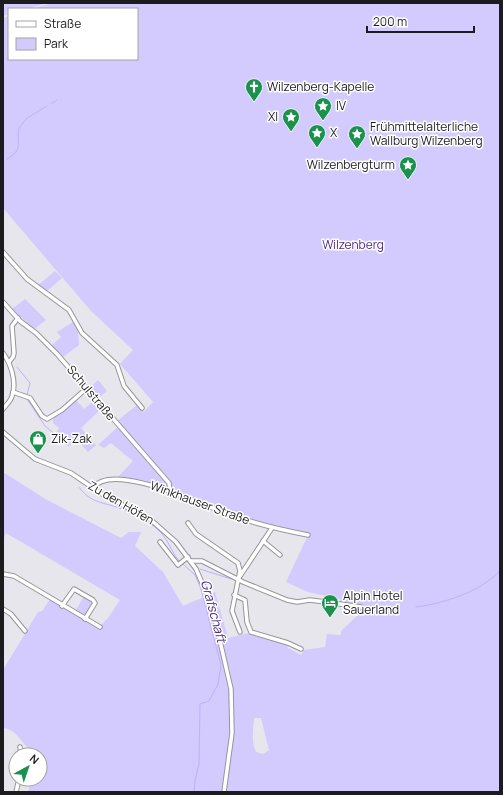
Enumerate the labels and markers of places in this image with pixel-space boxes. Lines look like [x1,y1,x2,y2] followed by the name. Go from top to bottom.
[244,77,264,102] church icon: Wilzenberg-Kapelle
[267,78,374,95] place label: Wilzenberg-Kapelle
[313,96,333,121] place icon: IV
[336,97,347,114] place label: IV
[281,107,301,132] place icon: XI
[268,108,278,125] place label: XI
[370,118,483,149] place label: Frühmittelalterliche Wallburg Wilzenberg
[307,123,327,148] place icon: X
[330,124,338,141] place label: X
[347,124,367,149] place icon: Frühmittelalterliche Wallburg Wilzenberg
[398,155,418,180] place icon: Wilzenbergturm
[307,156,395,173] place label: Wilzenbergturm
[28,429,48,454] shop icon: Zik-Zak
[51,430,93,447] place label: Zik-Zak
[343,587,403,618] place label: Alpin Hotel Sauerland
[320,593,340,618] hotel icon: Alpin Hotel Sauerland

